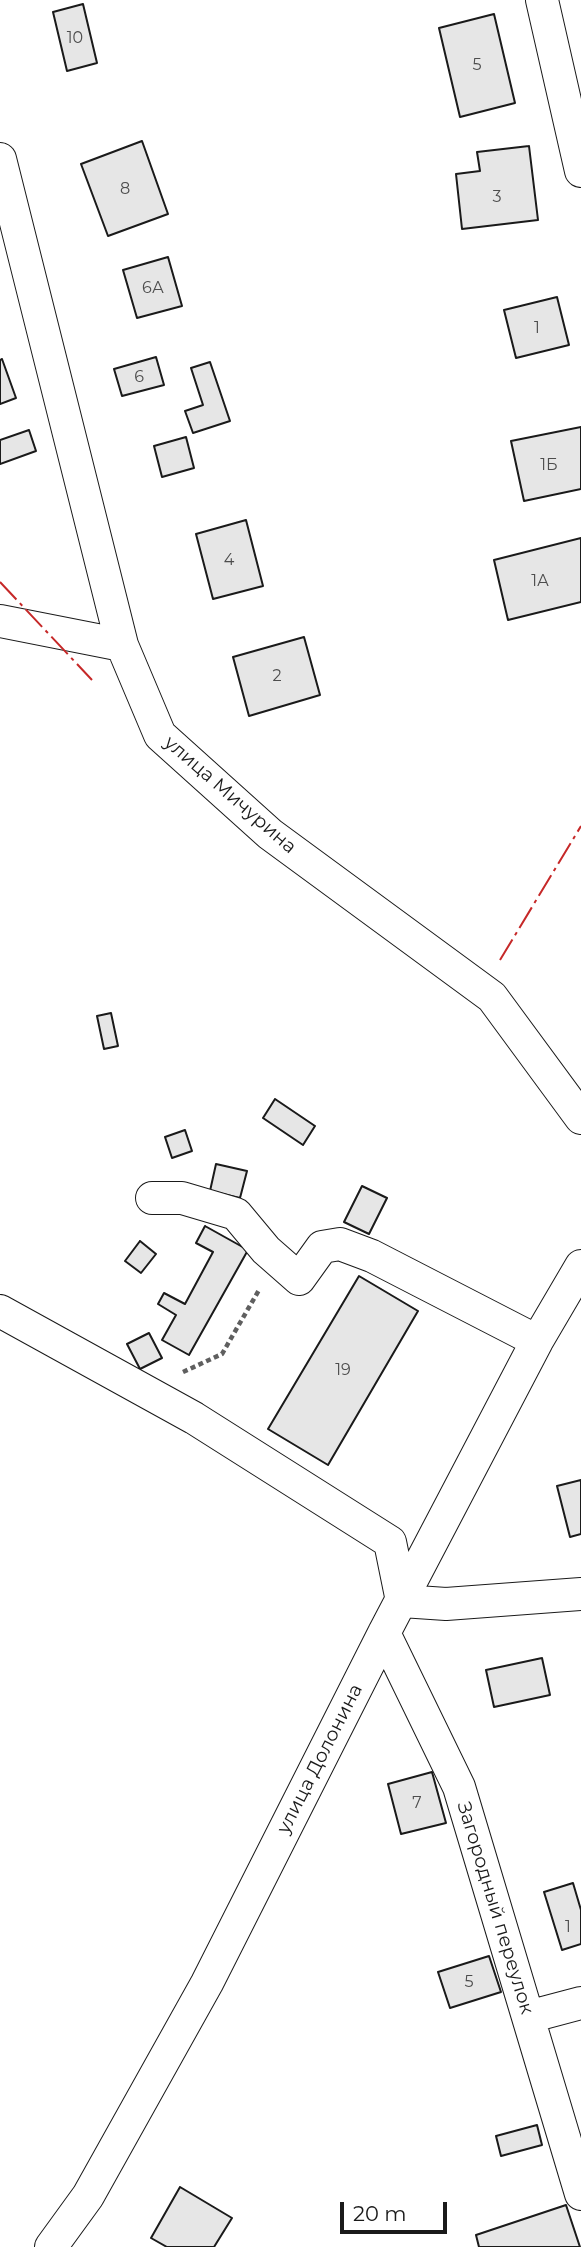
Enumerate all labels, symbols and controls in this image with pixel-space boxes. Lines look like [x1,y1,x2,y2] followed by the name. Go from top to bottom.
[67,28,83,48] house number: 10
[472,55,482,75] house number: 5
[120,179,130,199] house number: 8
[492,187,502,207] house number: 3
[142,278,164,298] house number: 6А
[534,318,540,338] house number: 1
[134,367,144,387] house number: 6
[540,455,558,475] house number: 1Б
[224,550,234,570] house number: 4
[531,571,549,591] house number: 1А
[272,666,282,686] house number: 2
[159,731,301,859] street label: улица Мичурина
[335,1360,351,1380] house number: 19
[272,1680,368,1838] street label: улица Долонина
[412,1793,422,1813] house number: 7
[452,1799,538,2017] street label: Загородный переулок
[565,1917,571,1937] house number: 1
[464,1972,474,1992] house number: 5
[343,2188,450,2232] scale bar
[353,2201,407,2226] text: 20 m

